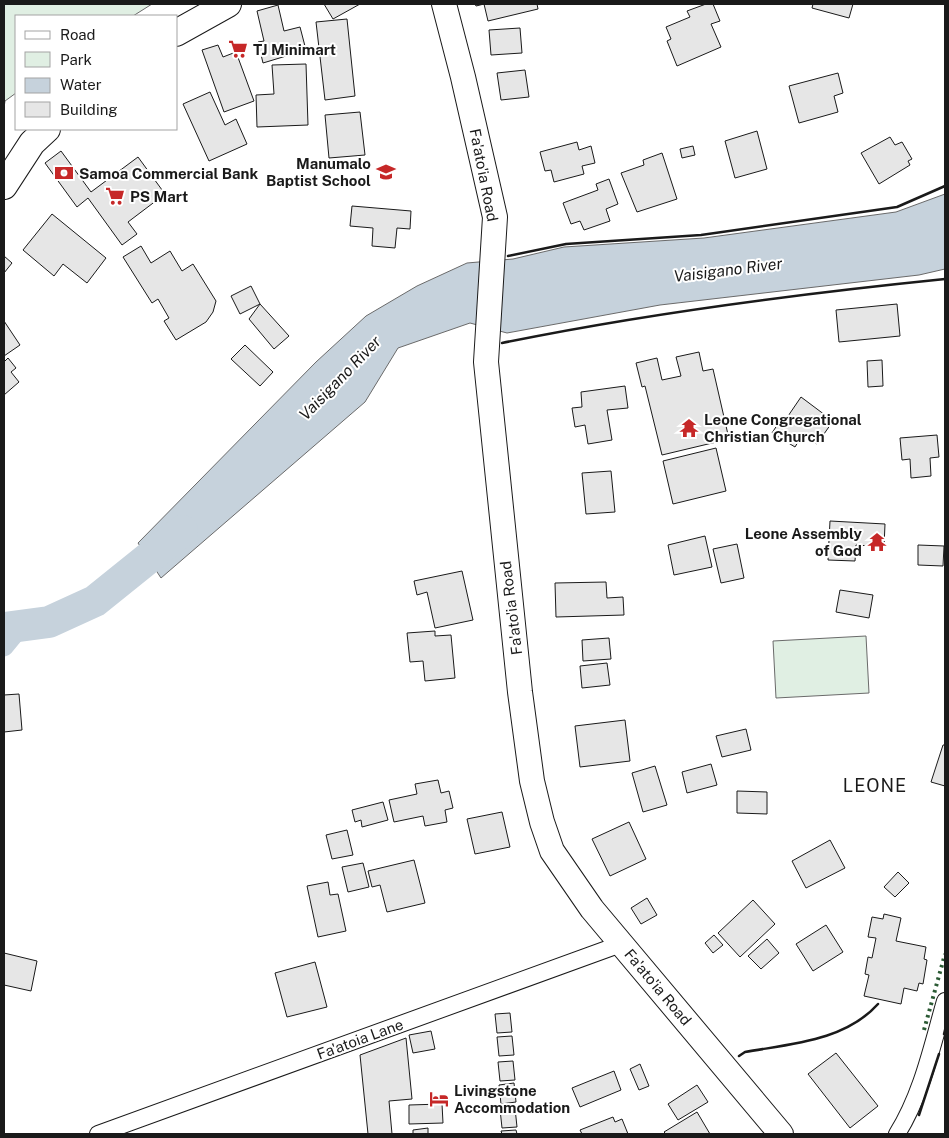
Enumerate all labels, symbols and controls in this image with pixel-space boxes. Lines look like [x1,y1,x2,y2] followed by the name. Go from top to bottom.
[15,15,178,130] legend
[60,26,96,43] text: Road
[227,38,249,60] supermarket icon: TJ Minimart
[253,41,336,58] place label: TJ Minimart
[60,51,92,68] text: Park
[60,76,102,93] text: Water
[60,101,118,118] text: Building
[467,127,501,223] street label: Fa'ato'ia Road
[266,155,371,189] place label: Manumalo Baptist School
[375,161,397,183] school or university icon: Manumalo Baptist School
[53,162,75,184] bank icon: Samoa Commercial Bank
[79,165,258,182] place label: Samoa Commercial Bank
[104,185,126,207] supermarket icon: PS Mart
[130,188,188,205] place label: PS Mart
[673,254,784,286] water label: Vaisigano River
[295,331,385,424] water label: Vaisigano River
[704,411,862,445] place label: Leone Congregational Christian Church
[678,417,700,439] temple icon: Leone Congregational Christian Church
[745,525,863,559] place label: Leone Assembly of God
[866,531,888,553] temple icon: Leone Assembly of God
[497,560,525,656] street label: Fa'ato'ia Road
[843,775,907,796] district label: LEONE
[621,945,695,1029] street label: Fa'ato'ia Road
[314,1015,406,1063] street label: Fa'atoia Lane
[454,1082,570,1116] place label: Livingstone Accommodation
[428,1088,450,1110] hotel icon: Livingstone Accommodation

